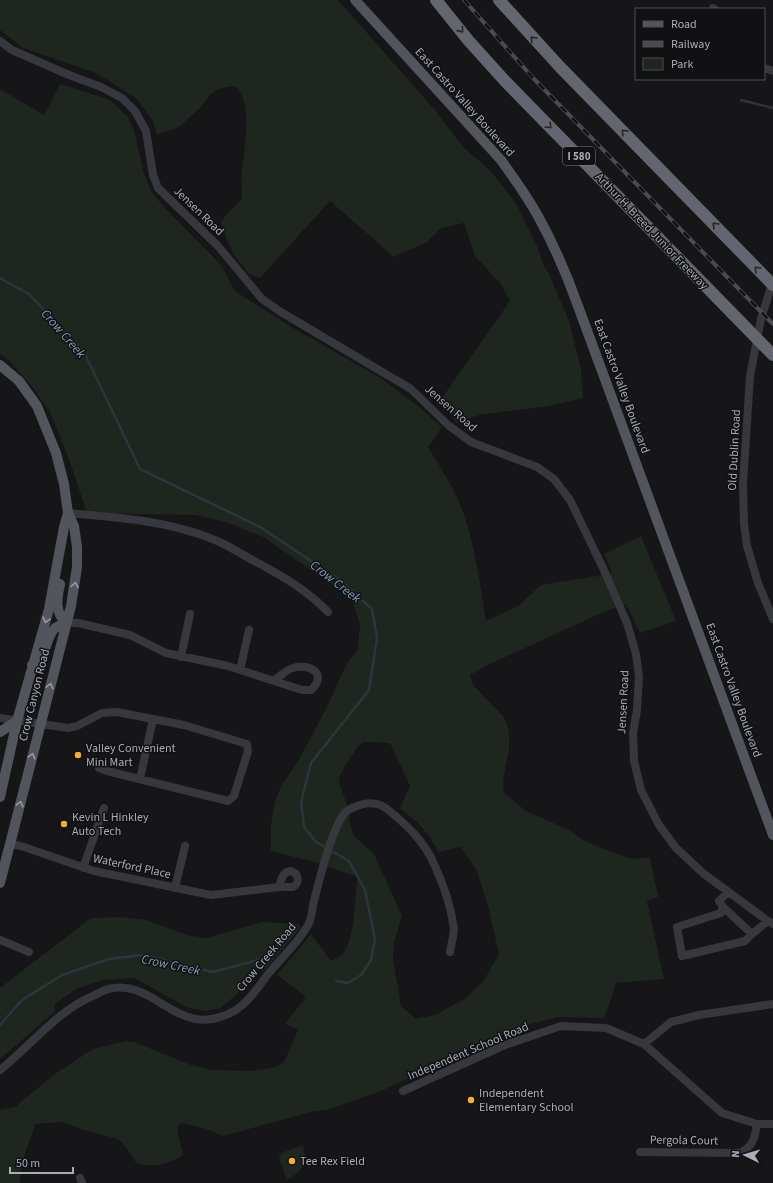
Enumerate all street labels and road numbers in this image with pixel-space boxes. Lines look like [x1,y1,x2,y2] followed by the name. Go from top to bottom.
[411,44,518,161] street label: East Castro Valley Boulevard
[563,147,595,165] road number: I 580
[591,169,712,294] street label: Arthur H. Breed Junior Freeway
[170,183,228,240] street label: Jensen Road
[589,317,654,456] street label: East Castro Valley Boulevard
[421,381,480,436] street label: Jensen Road
[724,409,745,491] street label: Old Dublin Road
[701,621,766,760] street label: East Castro Valley Boulevard
[15,647,54,743] street label: Crow Canyon Road
[613,670,634,734] street label: Jensen Road
[91,850,172,883] street label: Waterford Place
[232,919,300,995] street label: Crow Creek Road
[405,1018,531,1085] street label: Independent School Road
[650,1131,718,1150] street label: Pergola Court

